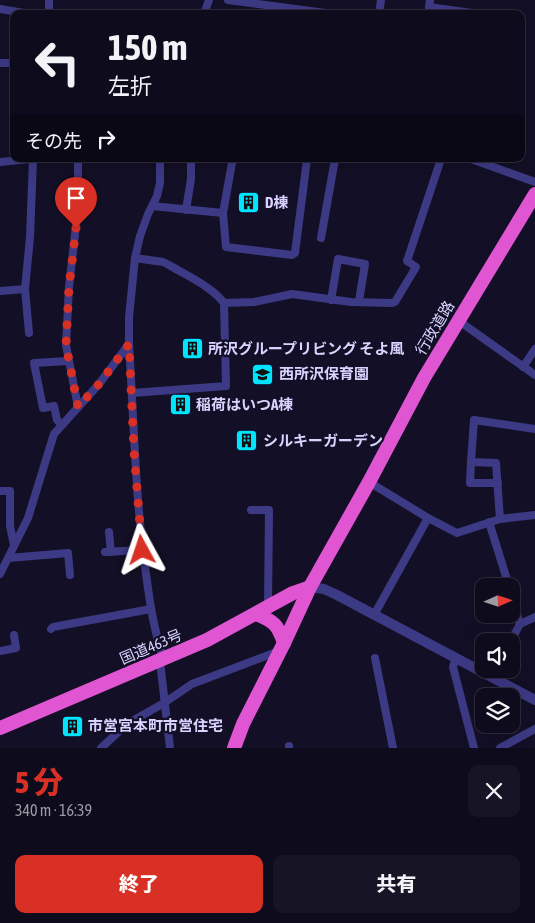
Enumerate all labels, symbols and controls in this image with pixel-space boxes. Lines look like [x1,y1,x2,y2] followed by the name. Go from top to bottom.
[108,27,187,67] text: 150 m
[25,30,90,95] icon: left
[108,73,152,99] text: 左折
[92,125,120,153] icon: right
[25,130,82,152] text: その先
[55,177,97,228] pin
[62,184,90,212] icon: arrive
[237,191,261,215] building icon: D棟
[265,194,288,211] place label: D棟
[412,298,457,358] street label: 行政道路
[180,337,204,361] building icon: 所沢グループリビング そよ風
[208,340,404,357] place label: 所沢グループリビング そよ風
[251,362,275,386] school or university icon: 西所沢保育園
[279,365,369,382] place label: 西所沢保育園
[168,393,192,417] building icon: 稲荷はいつA棟
[196,396,293,413] place label: 稲荷はいつA棟
[235,429,259,453] building icon: シルキーガーデン
[263,432,383,449] place label: シルキーガーデン
[115,523,167,575] position arrow
[475,578,520,622] north arrow
[475,578,520,733] map controls
[117,626,185,667] street label: 国道463号
[475,633,520,678] button: sound
[475,688,520,733] button: layers
[60,714,84,738] building icon: 市営宮本町市営住宅
[88,717,223,734] place label: 市営宮本町市営住宅
[15,765,63,799] text: 5 分
[468,765,520,817] button: close
[15,801,92,819] text: 340 m · 16:39
[15,855,263,913] button: 終了
[273,855,520,913] button: 共有

